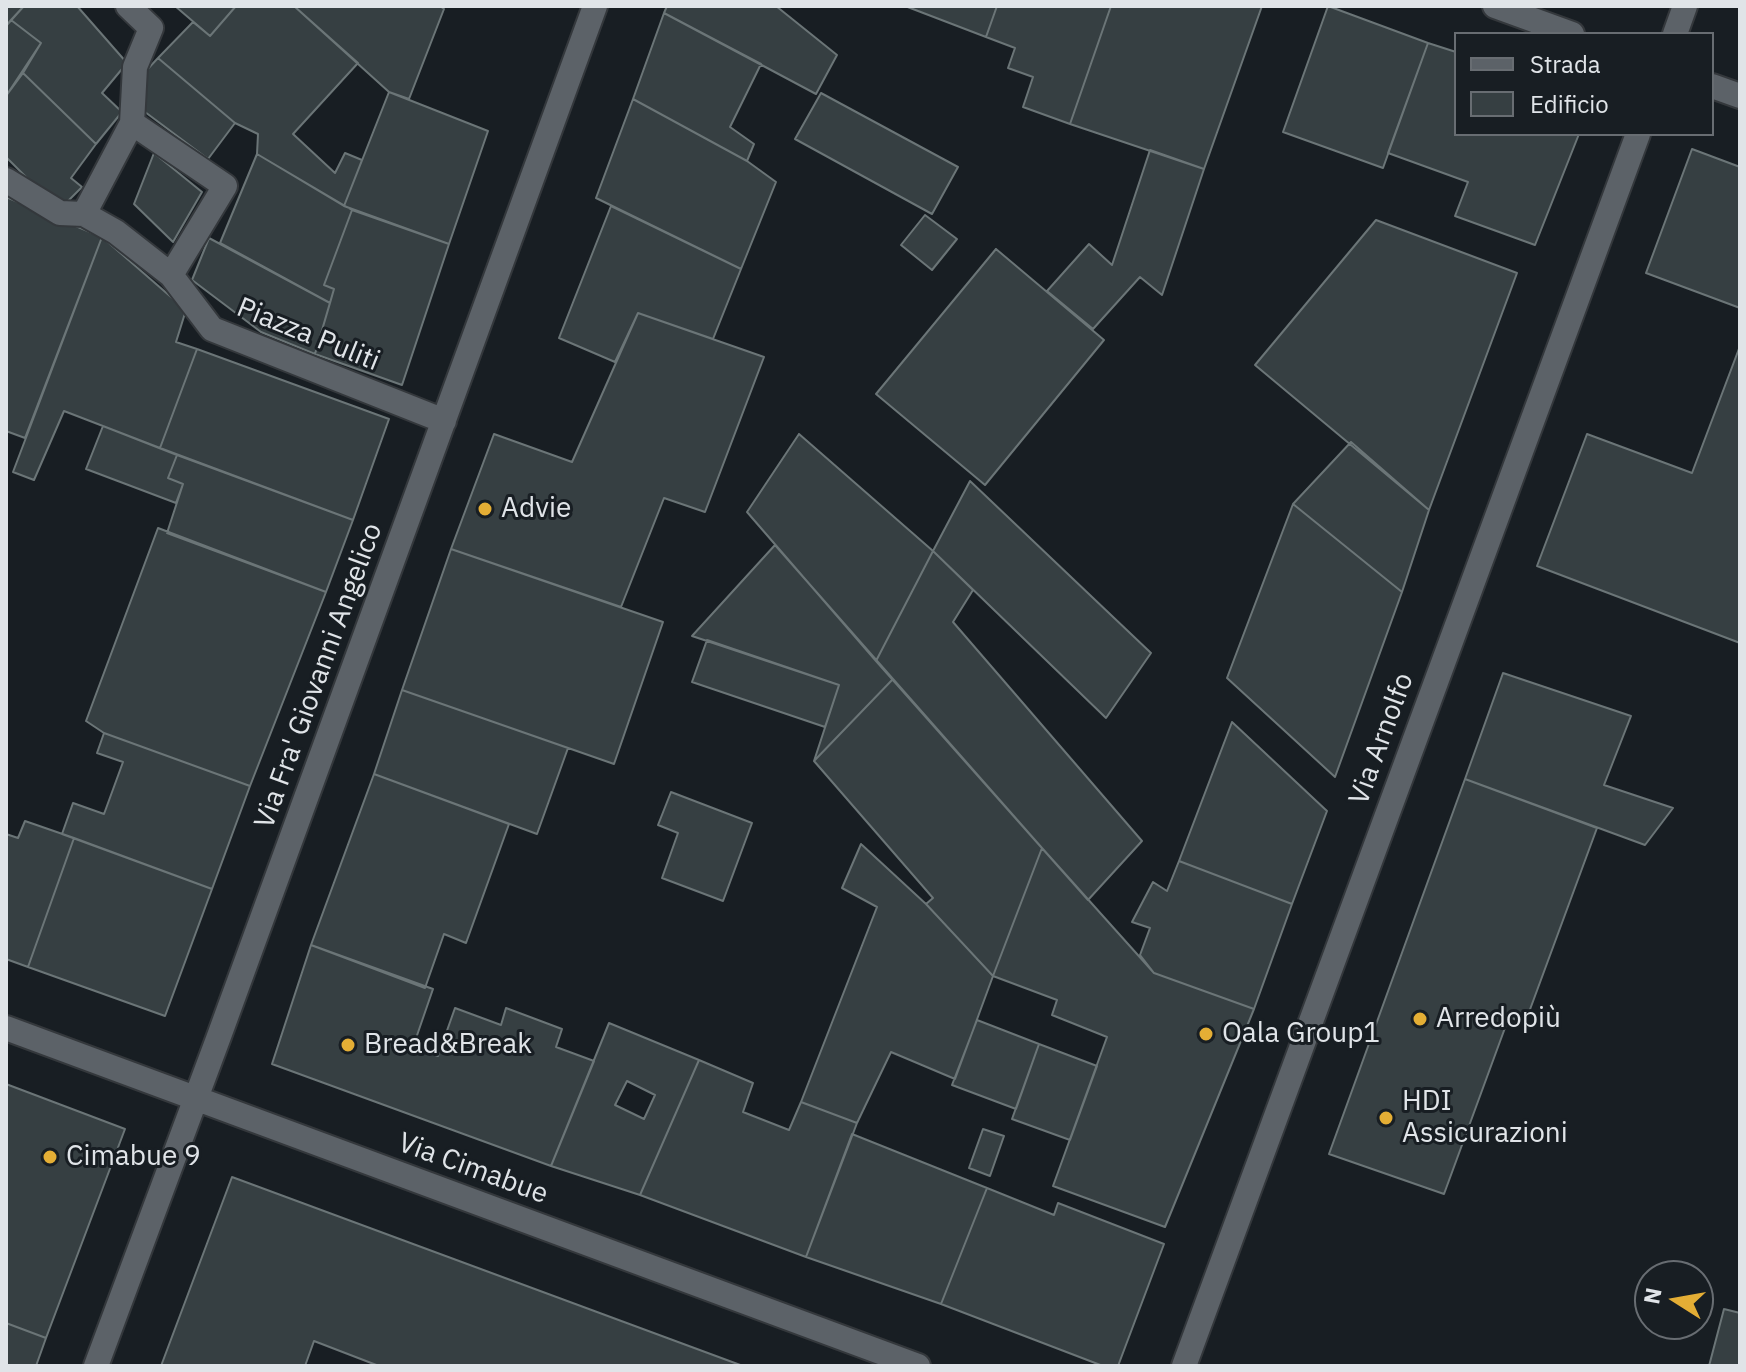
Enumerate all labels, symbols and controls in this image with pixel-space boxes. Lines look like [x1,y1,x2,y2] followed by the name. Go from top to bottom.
[1454,32,1714,136] legend
[1530,48,1601,80] text: Strada
[1530,88,1609,120] text: Edificio
[232,291,384,379] street label: Piazza Puliti
[501,492,571,526] place label: Advie
[476,500,494,518] marker: Advie
[248,519,390,833] street label: Via Fra' Giovanni Angelico
[1343,669,1421,809] street label: Via Arnolfo
[1436,1002,1561,1036] place label: Arredopiù
[1411,1010,1429,1028] marker: Arredopiù
[1222,1017,1380,1051] place label: Oala Group1
[1197,1025,1215,1043] marker: Oala Group1
[364,1028,532,1062] place label: Bread&Break
[339,1036,357,1054] marker: Bread&Break
[1402,1085,1568,1151] place label: HDI Assicurazioni
[1377,1109,1395,1127] marker: HDI Assicurazioni
[394,1126,552,1212] street label: Via Cimabue
[66,1140,201,1174] place label: Cimabue 9
[41,1148,59,1166] marker: Cimabue 9
[1634,1260,1714,1340] north arrow
[1636,1285,1668,1306] text: N

